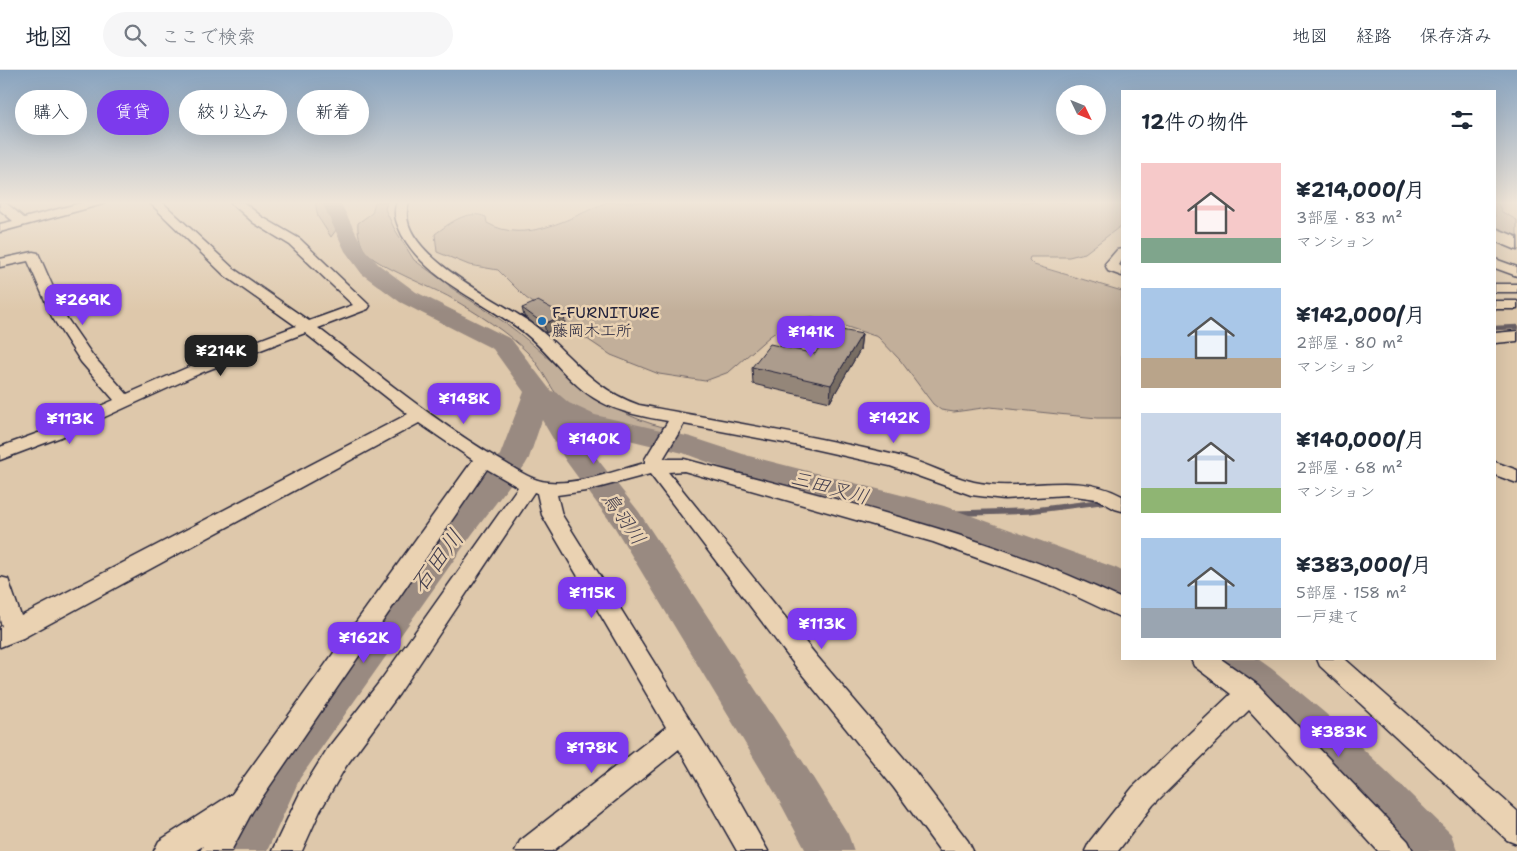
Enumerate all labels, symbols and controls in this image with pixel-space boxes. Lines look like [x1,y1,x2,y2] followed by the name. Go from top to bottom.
[103,12,453,57] search box
[25,21,73,53] text: 地図
[121,21,149,49] icon: search
[161,24,256,49] text: ここで検索
[1292,24,1328,48] text: 地図
[1356,24,1392,48] text: 経路
[1420,24,1492,48] text: 保存済み
[1056,85,1106,135] north arrow
[1056,85,1106,135] map controls
[15,90,87,135] chip: 購入
[97,90,169,135] chip: 賃貸
[179,90,287,135] chip: 絞り込み
[297,90,369,135] chip: 新着
[1448,106,1476,134] icon: filters
[1141,108,1249,136] text: 12件の物件
[1296,176,1425,204] text: ¥214,000/月
[1181,183,1241,243] icon: home
[1296,207,1403,228] text: 3部屋 · 83 m²
[1296,231,1375,252] text: マンション
[48,284,118,326] pin: ¥269K
[56,289,110,310] text: ¥269K
[1296,301,1426,329] text: ¥142,000/月
[552,302,660,341] place label: F-FURNITURE 藤岡木工所
[1181,308,1241,368] icon: home
[536,315,548,327] marker: F-FURNITURE 藤岡木工所
[776,316,846,358] pin: ¥141K
[788,321,834,342] text: ¥141K
[1296,332,1403,353] text: 2部屋 · 80 m²
[186,334,256,377] pin: ¥214K
[196,340,246,361] text: ¥214K
[1296,356,1375,377] text: マンション
[429,382,499,425] pin: ¥148K
[438,388,490,409] text: ¥148K
[35,402,105,445] pin: ¥113K
[859,402,929,444] pin: ¥142K
[869,407,919,428] text: ¥142K
[47,408,93,429] text: ¥113K
[559,422,629,465] pin: ¥140K
[1296,426,1426,454] text: ¥140,000/月
[568,428,620,449] text: ¥140K
[1181,433,1241,493] icon: home
[1296,457,1403,478] text: 2部屋 · 68 m²
[788,464,872,510] water label: 三田叉川
[1296,481,1375,502] text: マンション
[596,486,652,550] water label: 鳥羽川
[403,523,471,599] water label: 石田川
[1296,551,1432,579] text: ¥383,000/月
[1181,558,1241,618] icon: home
[557,576,627,619] pin: ¥115K
[569,582,615,603] text: ¥115K
[1296,582,1407,603] text: 5部屋 · 158 m²
[1296,606,1360,627] text: 一戸建て
[787,608,857,650] pin: ¥113K
[799,613,845,634] text: ¥113K
[329,622,399,664] pin: ¥162K
[339,627,389,648] text: ¥162K
[1304,716,1374,758] pin: ¥383K
[1311,721,1367,742] text: ¥383K
[557,732,627,774] pin: ¥178K
[566,737,618,758] text: ¥178K

